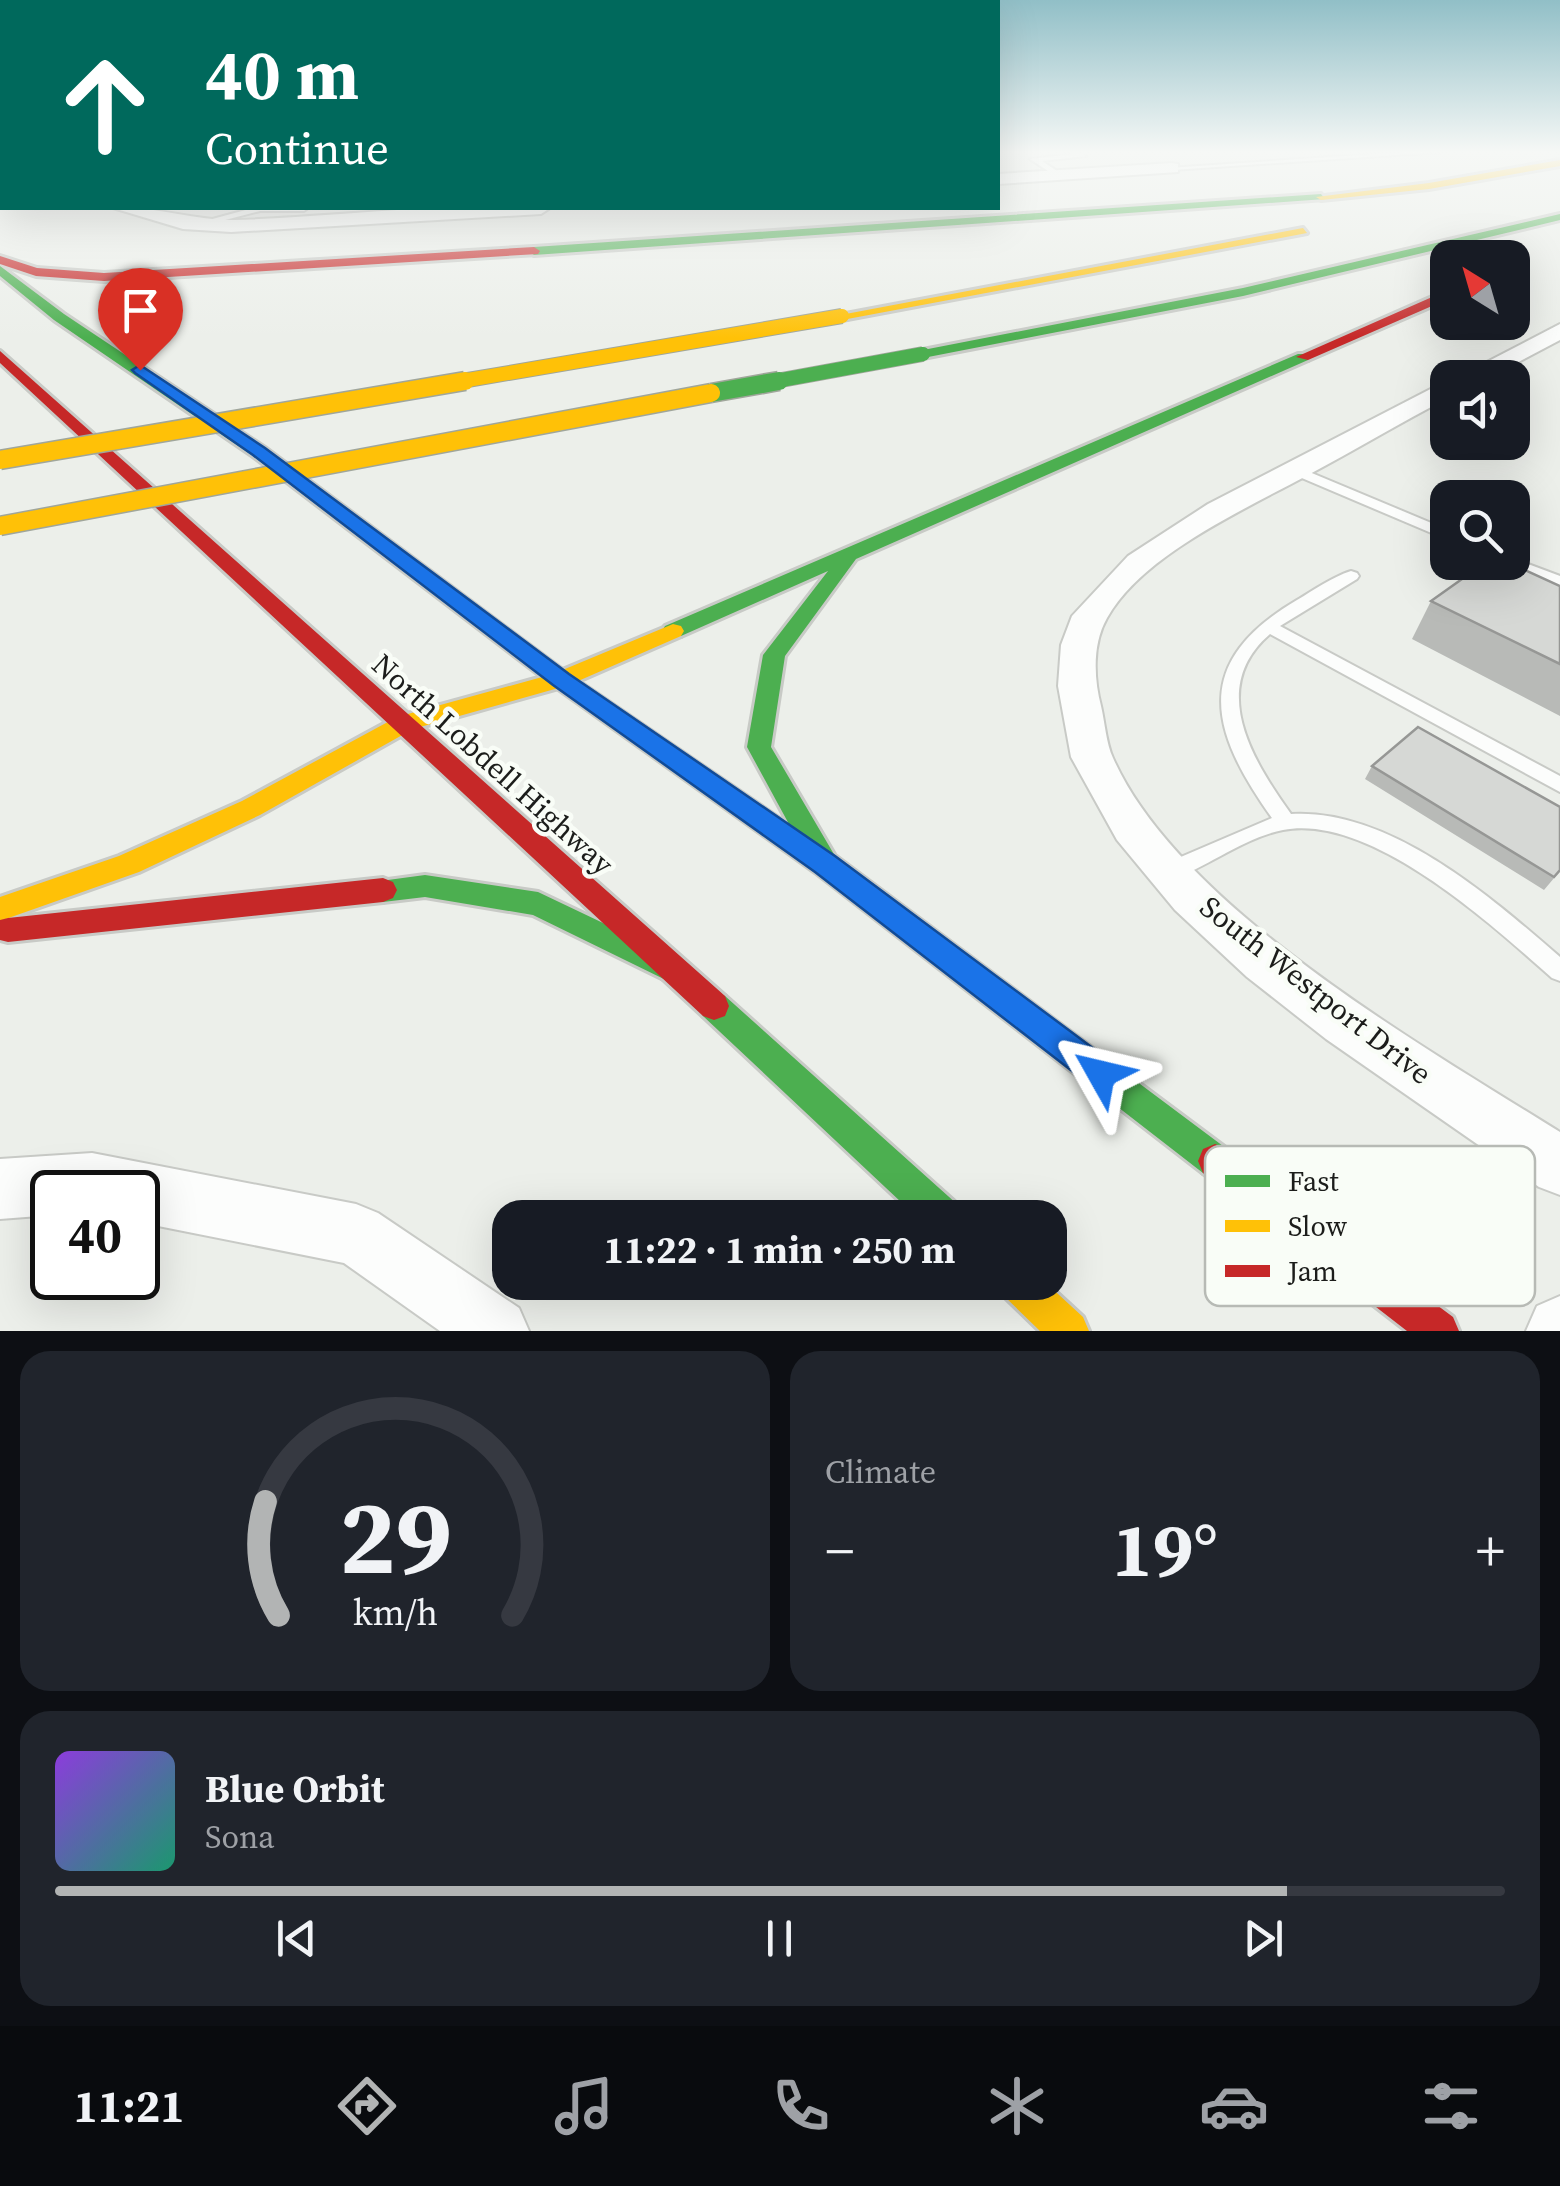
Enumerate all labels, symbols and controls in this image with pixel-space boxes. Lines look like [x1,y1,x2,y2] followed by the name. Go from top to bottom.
[205,26,359,122] text: 40 m
[40,40,170,170] icon: ahead
[205,117,389,179] text: Continue
[1430,240,1530,340] north arrow
[1430,240,1530,580] map controls
[98,268,183,371] pin
[113,283,168,338] icon: arrive
[1430,360,1530,460] button: sound
[1430,480,1530,580] button: search
[363,644,623,884] street label: North Lobdell Highway
[1191,886,1441,1094] street label: South Westport Drive
[1049,1022,1153,1126] position arrow
[1205,1146,1535,1306] legend
[1288,1162,1339,1200] text: Fast
[30,1170,160,1300] speed limit sign: 40
[1288,1207,1348,1245] text: Slow
[603,1224,956,1276] text: 11:22 · 1 min · 250 m
[1287,1252,1337,1290] text: Jam
[825,1450,936,1494] text: Climate
[339,1465,451,1608] text: 29
[1112,1498,1218,1601] text: 19°
[825,1513,854,1588] text: −
[1476,1513,1505,1588] text: +
[352,1588,438,1637] text: km/h
[205,1763,385,1815] text: Blue Orbit
[205,1815,275,1859] text: Sona
[269,1911,324,1966] icon: previous
[752,1911,807,1966] icon: pause
[1236,1911,1291,1966] icon: next
[332,2071,402,2141] icon: directions
[549,2071,619,2141] icon: music
[766,2071,836,2141] icon: phone
[982,2071,1052,2141] icon: climate
[1199,2071,1269,2141] icon: car
[1416,2071,1486,2141] icon: filters
[73,2075,185,2137] text: 11:21

